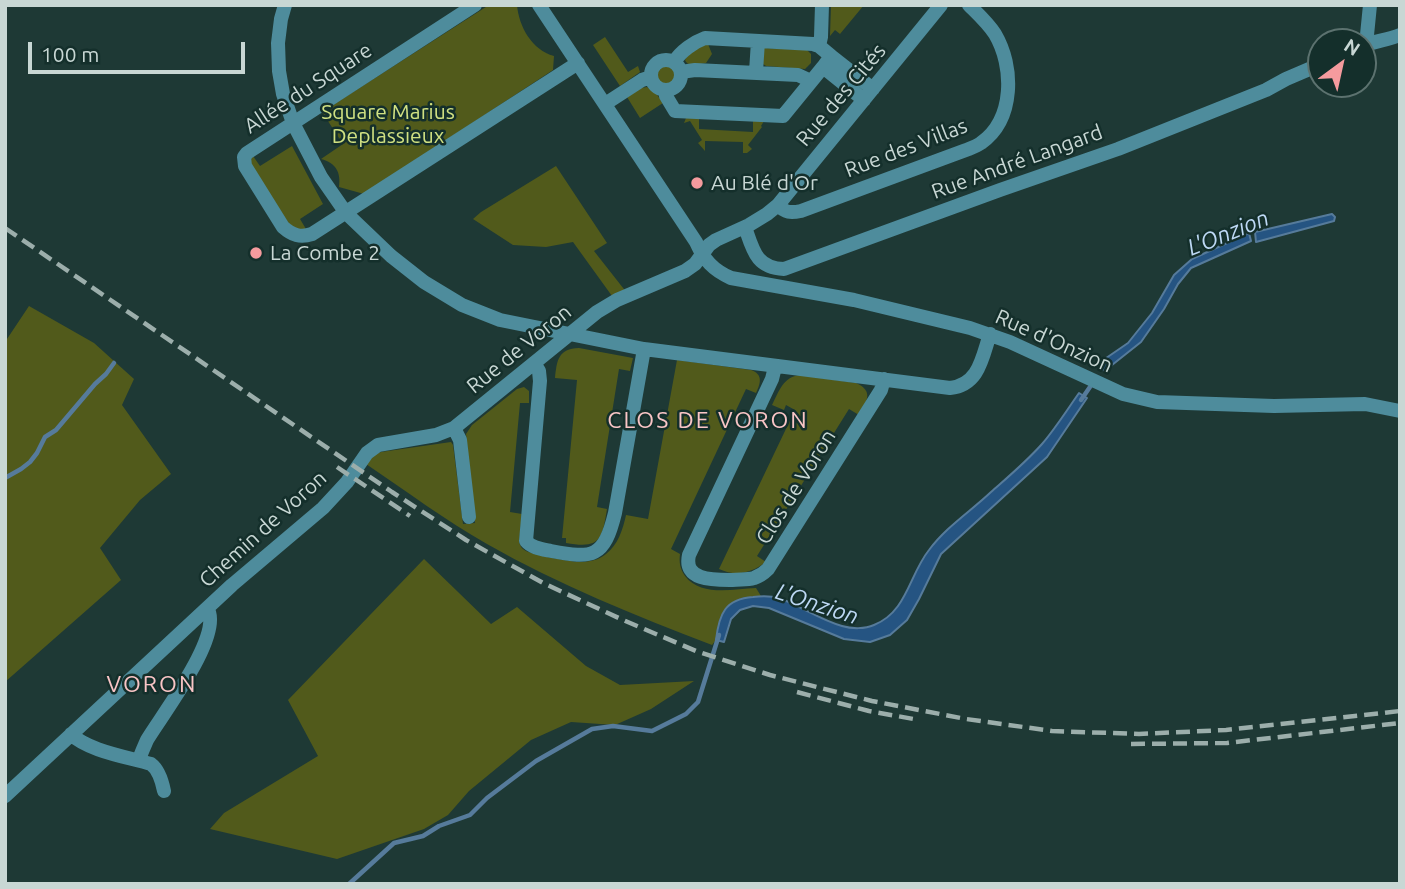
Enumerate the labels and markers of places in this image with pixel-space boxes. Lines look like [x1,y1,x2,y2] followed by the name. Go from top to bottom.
[711,170,818,196] place label: Au Blé d'Or
[689,175,705,191] marker: Au Blé d'Or
[270,240,380,266] place label: La Combe 2
[248,245,264,261] marker: La Combe 2

